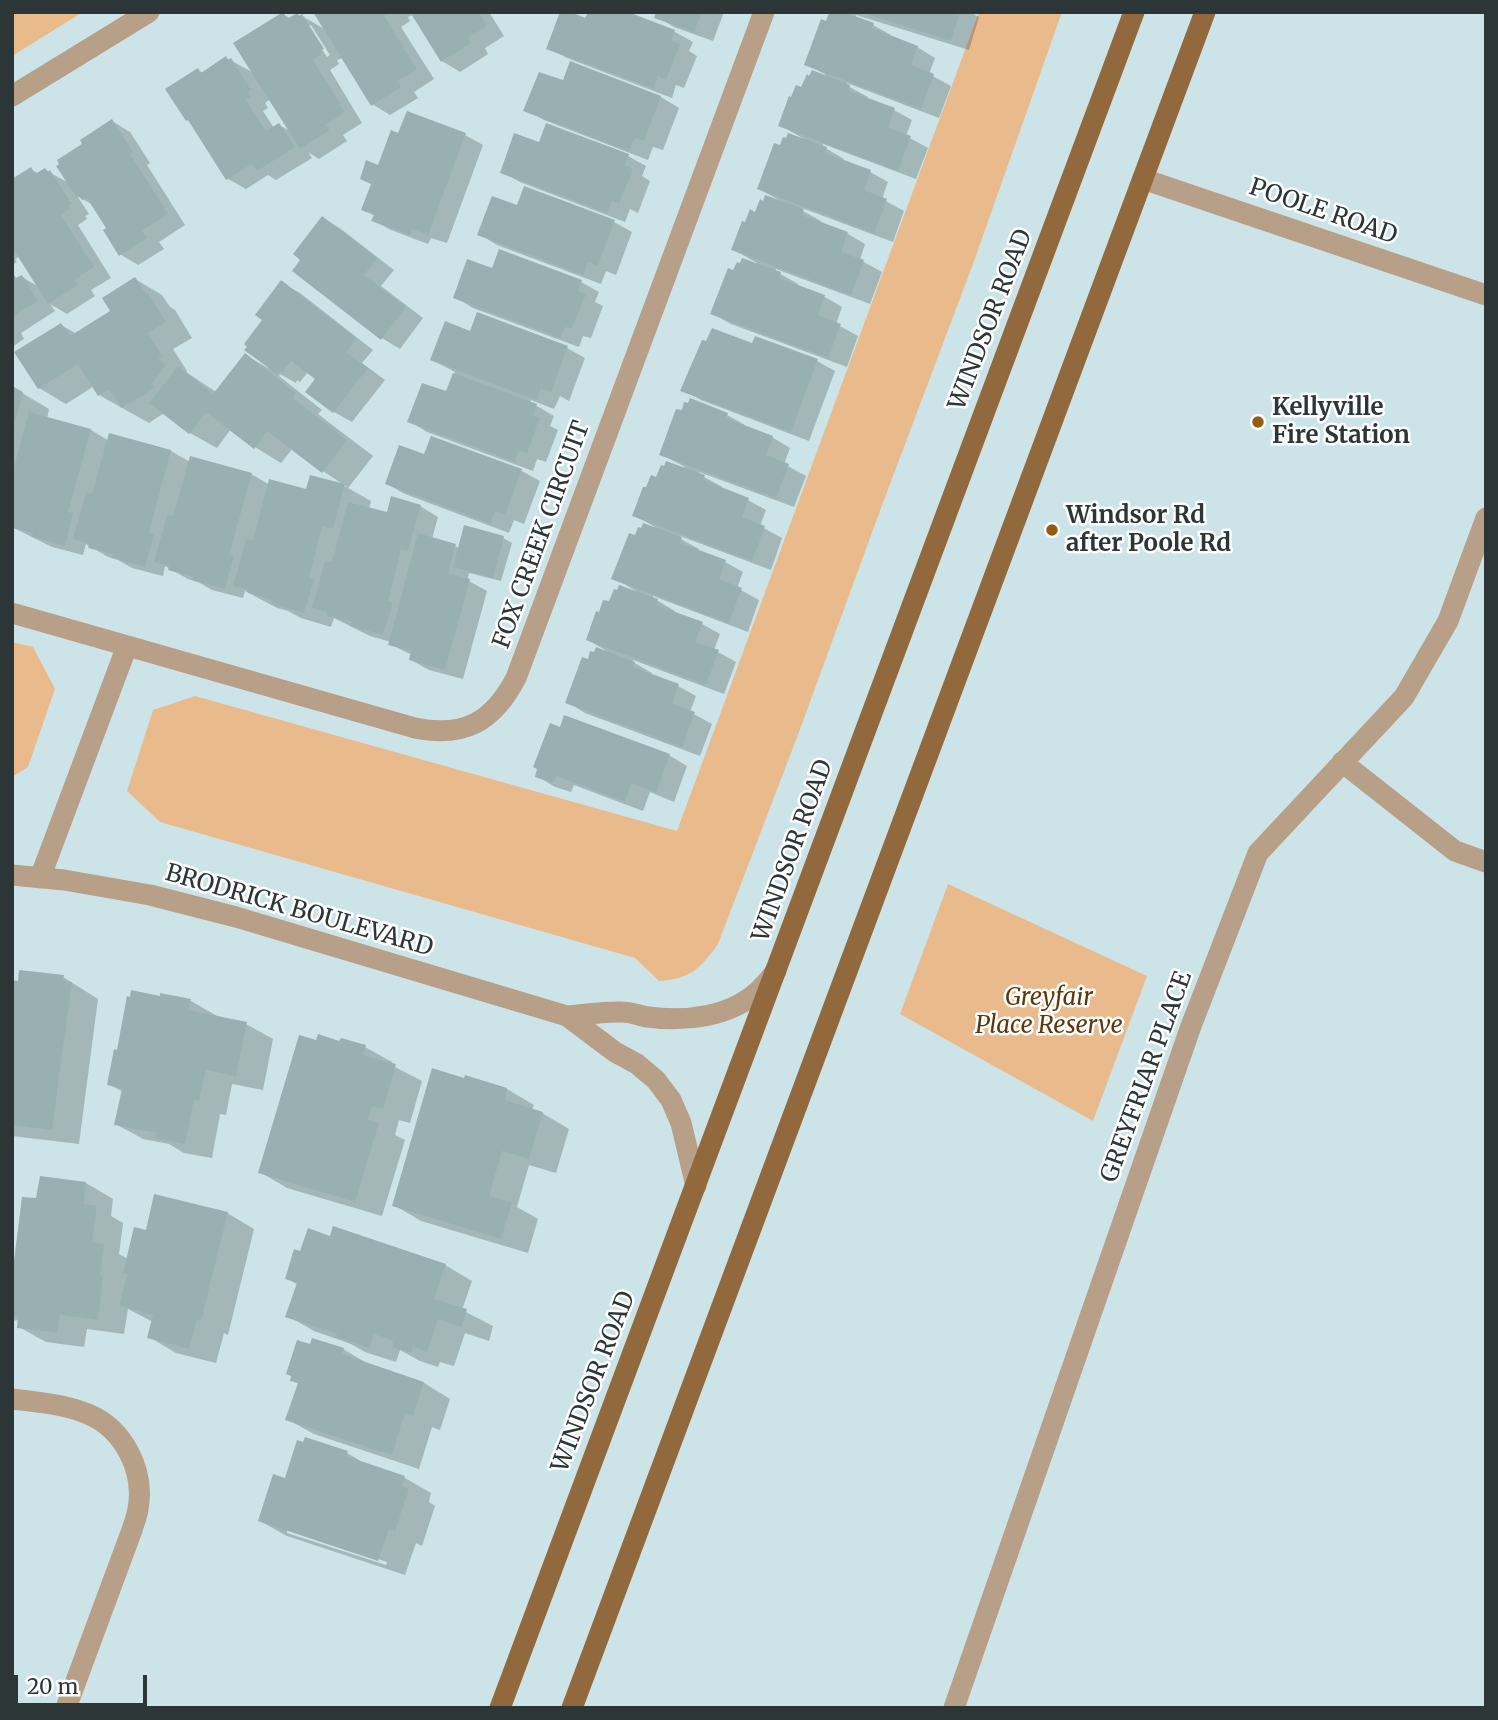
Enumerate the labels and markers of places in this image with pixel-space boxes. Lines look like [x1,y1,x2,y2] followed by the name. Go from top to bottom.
[1272,394,1410,450] place label: Kellyville Fire Station
[1250,414,1266,430] marker: Kellyville Fire Station
[1066,502,1231,558] place label: Windsor Rd after Poole Rd
[1044,522,1060,538] marker: Windsor Rd after Poole Rd

